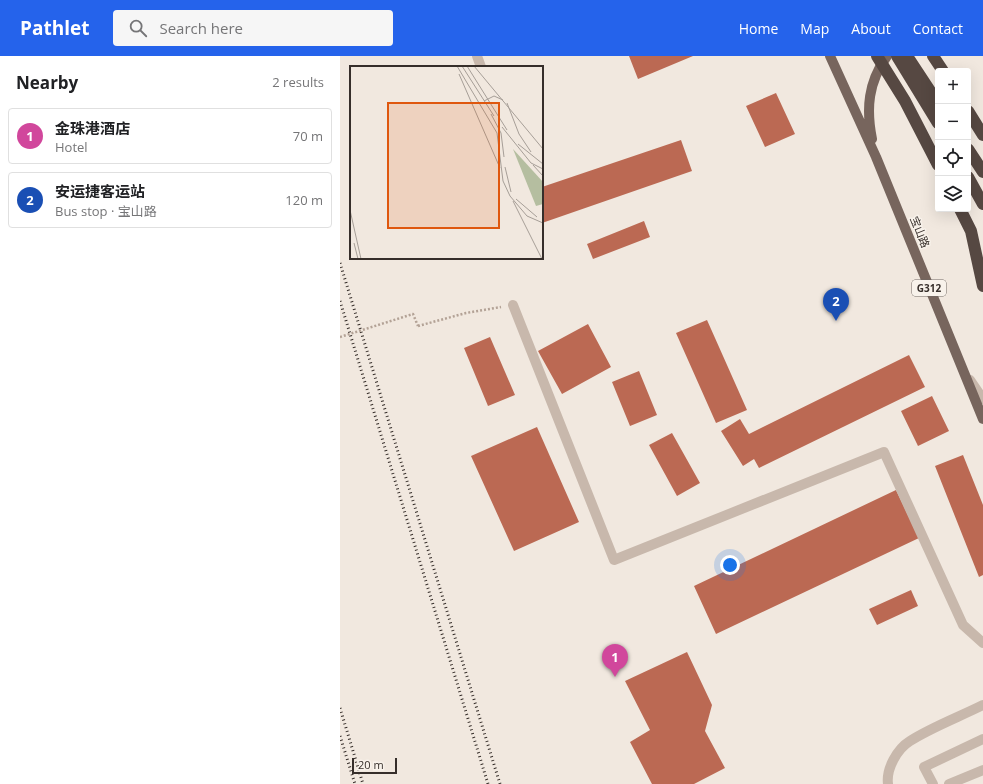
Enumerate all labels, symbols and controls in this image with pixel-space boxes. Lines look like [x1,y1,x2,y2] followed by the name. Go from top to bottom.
[113,10,393,46] search box
[20,15,89,41] text: Pathlet
[127,17,149,39] icon: search
[159,18,243,38] text: Search here
[739,19,778,38] text: Home
[800,19,829,38] text: Map
[851,19,891,38] text: About
[913,19,963,38] text: Contact
[350,66,543,259] inset map
[935,68,971,212] map controls
[935,68,971,104] button: +
[16,71,78,94] text: Nearby
[272,73,324,91] text: 2 results
[935,104,971,140] button: −
[55,118,130,138] text: 金珠港酒店
[26,127,34,145] text: 1
[293,127,323,145] text: 70 m
[55,138,88,156] text: Hotel
[935,140,971,176] button: locate
[935,176,971,212] button: layers
[55,181,145,201] text: 安运捷客运站
[26,191,34,209] text: 2
[285,191,323,209] text: 120 m
[55,202,157,220] text: Bus stop · 宝山路
[907,214,934,250] street label: 宝山路
[912,280,946,296] road number: G312
[823,288,849,321] pin: 2
[720,555,740,575] your location
[602,644,628,677] pin: 1
[352,756,397,775] scale bar
[358,757,384,772] text: 20 m

